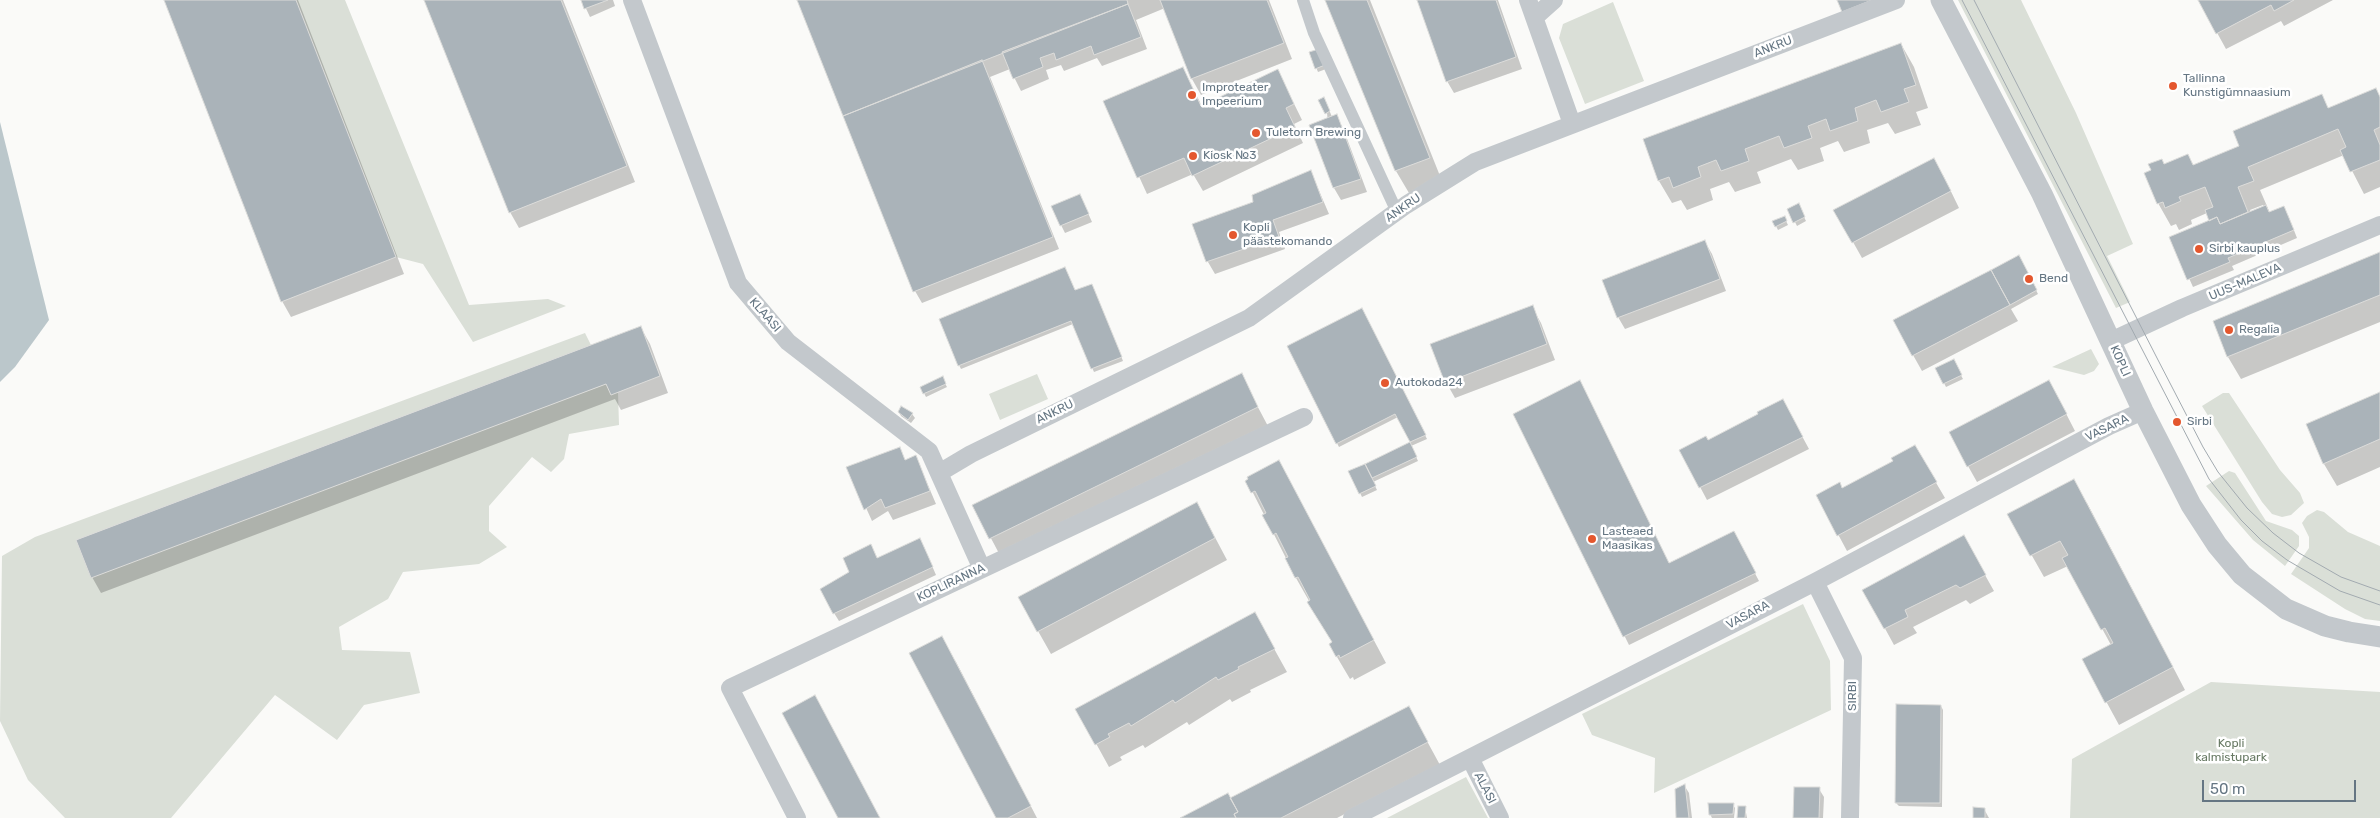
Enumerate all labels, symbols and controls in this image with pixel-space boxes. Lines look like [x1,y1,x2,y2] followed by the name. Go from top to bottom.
[1752,33,1794,61] street label: ANKRU
[2183,72,2291,100] place label: Tallinna Kunstigümnaasium
[2167,80,2179,92] marker: Tallinna Kunstigümnaasium
[1202,81,1268,109] place label: Improteater Impeerium
[1186,89,1198,101] marker: Improteater Impeerium
[1266,126,1361,140] place label: Tuletorn Brewing
[1250,127,1262,139] marker: Tuletorn Brewing
[1203,149,1256,163] place label: Kiosk №3
[1187,150,1199,162] marker: Kiosk №3
[1383,191,1423,225] street label: ANKRU
[1243,221,1332,249] place label: Kopli päästekomando
[1227,229,1239,241] marker: Kopli päästekomando
[2209,242,2280,256] place label: Sirbi kauplus
[2193,243,2205,255] marker: Sirbi kauplus
[2207,260,2283,304] street label: UUS-MALEVA
[2039,272,2068,286] place label: Bend
[2023,273,2035,285] marker: Bend
[746,295,784,335] street label: KLAASI
[2239,323,2280,337] place label: Regalia
[2223,324,2235,336] marker: Regalia
[2107,343,2133,379] street label: KOPLI
[1395,376,1463,390] place label: Autokoda24
[1379,377,1391,389] marker: Autokoda24
[1034,397,1076,427] street label: ANKRU
[2083,411,2131,445] street label: VASARA
[2187,415,2212,429] place label: Sirbi
[2171,416,2183,428] marker: Sirbi
[1602,525,1653,553] place label: Lasteaed Maasikas
[1586,533,1598,545] marker: Lasteaed Maasikas
[915,561,987,605] street label: KOPLIRANNA
[1724,598,1772,632] street label: VASARA
[1846,681,1860,711] street label: SIRBI
[2195,737,2267,765] park label: Kopli kalmistupark
[1471,770,1499,806] street label: ALASI
[2205,770,2359,802] scale bar
[2210,780,2245,798] text: 50 m

